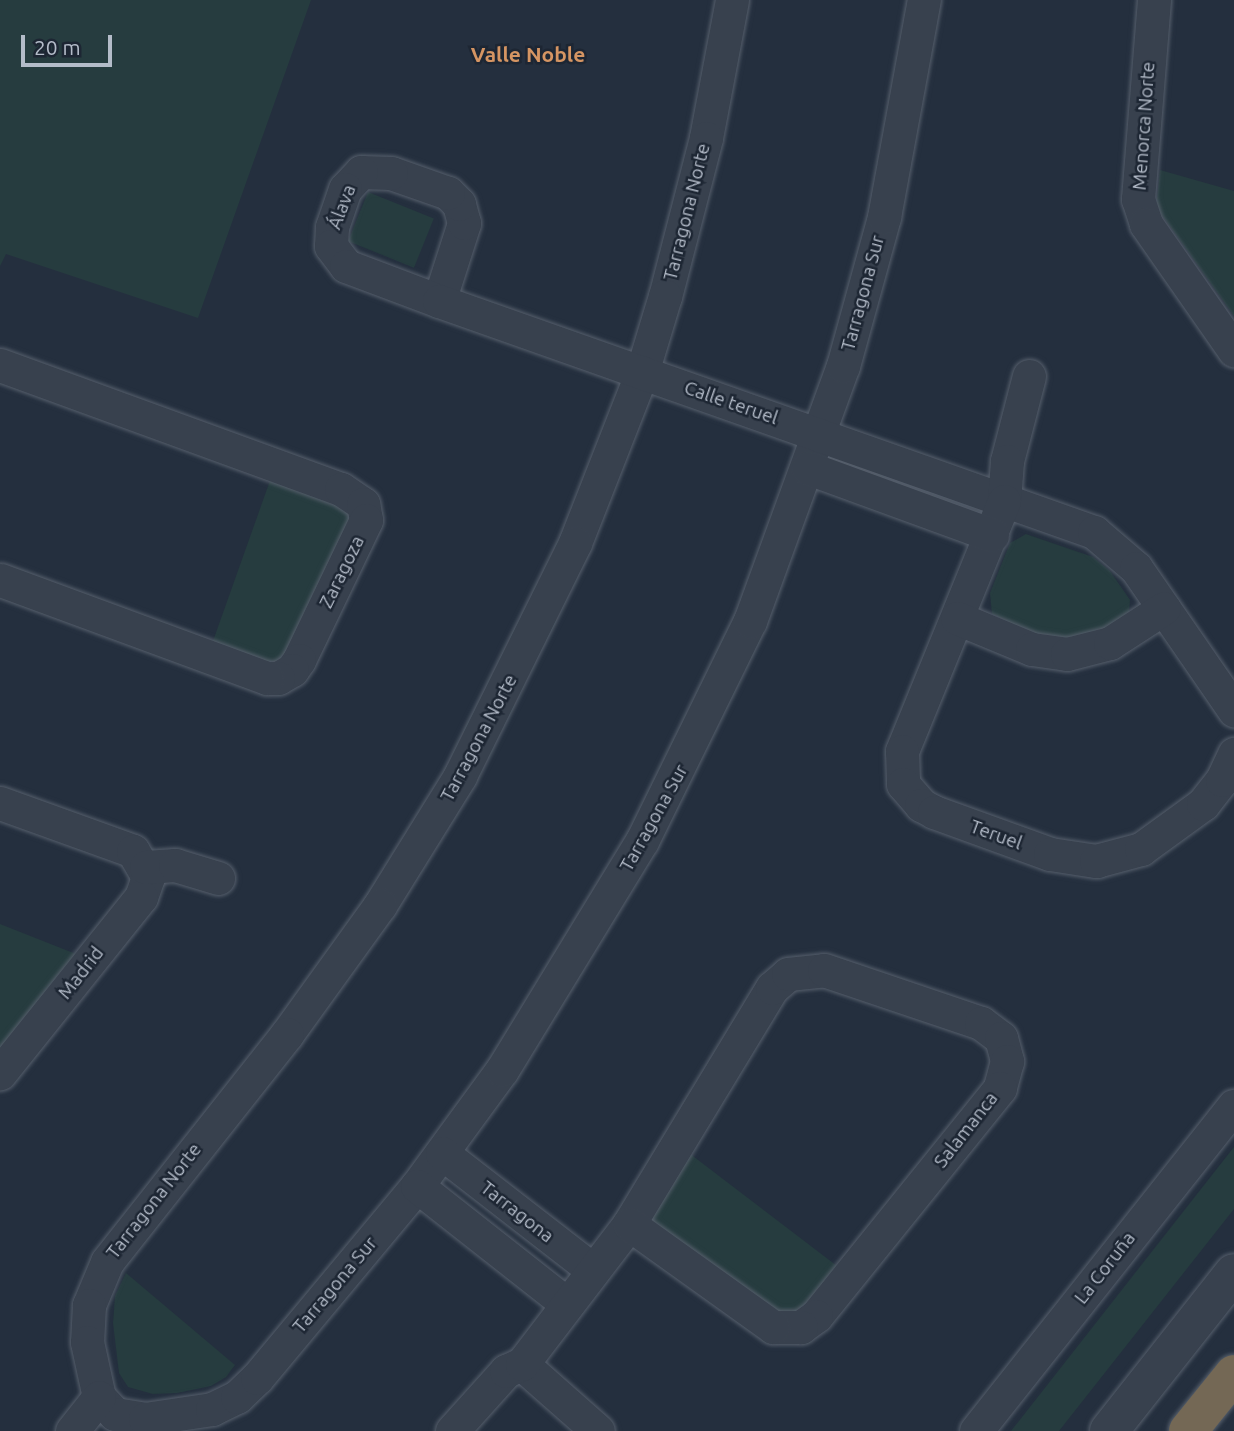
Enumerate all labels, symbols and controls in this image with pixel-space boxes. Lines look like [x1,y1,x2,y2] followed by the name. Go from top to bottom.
[24,21,116,65] scale bar
[34,35,81,59] text: 20 m
[471,41,585,67] district label: Valle Noble
[1128,61,1160,191] street label: Menorca Norte
[659,141,715,283] street label: Tarragona Norte
[323,181,361,233] street label: Álava
[837,233,889,353] street label: Tarragona Sur
[681,376,781,430] street label: Calle teruel
[315,532,369,612] street label: Zaragoza
[436,671,522,805] street label: Tarragona Norte
[615,761,693,875] street label: Tarragona Sur
[967,815,1025,855] street label: Teruel
[53,942,109,1004] street label: Madrid
[929,1087,1003,1173] street label: Salamanca
[102,1139,206,1263] street label: Tarragona Norte
[476,1176,558,1248] street label: Tarragona
[1070,1227,1140,1309] street label: La Coruña
[288,1232,382,1338] street label: Tarragona Sur

